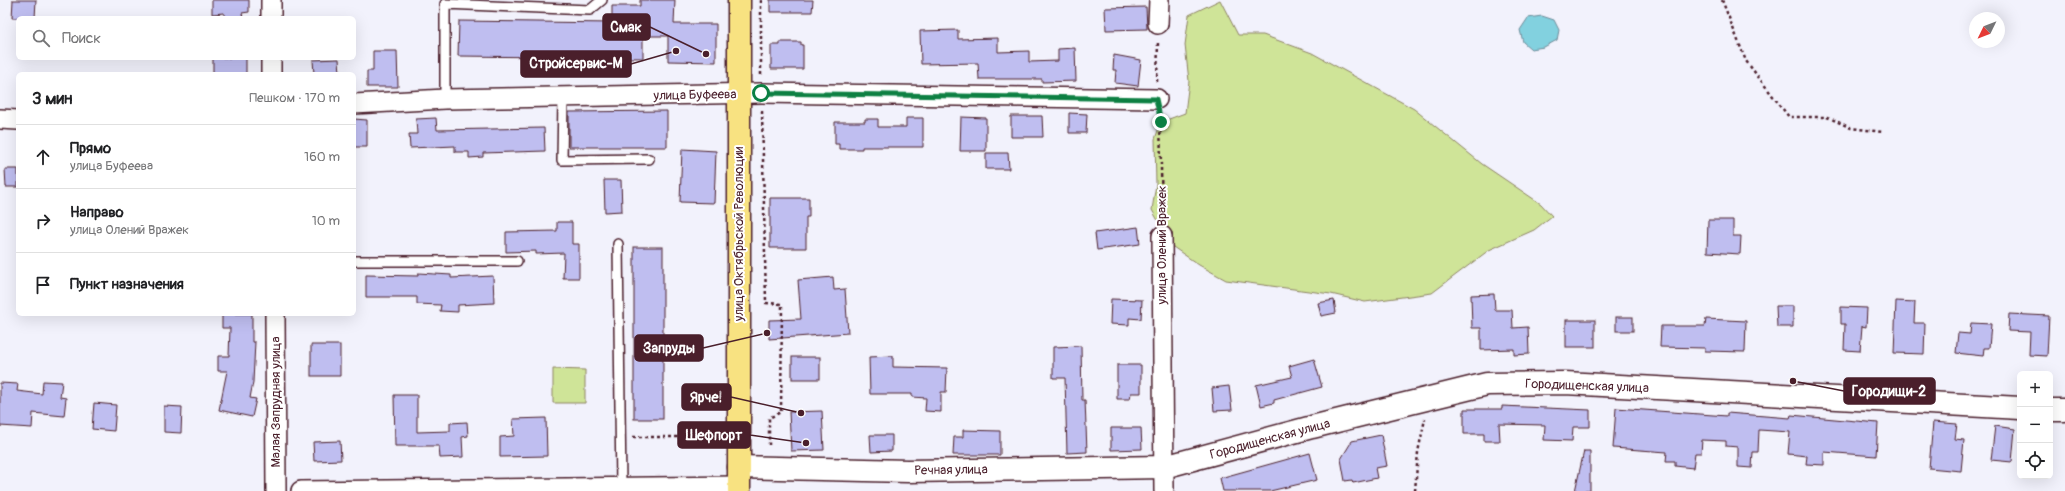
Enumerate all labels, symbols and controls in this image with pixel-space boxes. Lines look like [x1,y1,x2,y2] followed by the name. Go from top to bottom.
[1969,12,2005,48] north arrow
[603,14,650,40] callout: Смак
[16,16,356,60] search box
[610,19,642,36] text: Смак
[30,27,52,49] icon: search
[62,29,101,48] text: Поиск
[521,51,631,77] callout: Стройсервис-М
[529,55,623,72] text: Стройсервис-М
[752,84,770,102] route start
[652,86,737,104] street label: улица Буфеева
[32,88,72,109] text: 3 мин
[249,90,340,106] text: Пешком · 170 m
[1152,113,1170,131] route end
[70,139,111,158] text: Прямо
[32,146,54,168] icon: ahead
[731,146,747,322] street label: улица Октябрьской Революции
[304,149,340,165] text: 160 m
[70,158,153,174] text: улица Буфеева
[1154,185,1170,306] street label: улица Олений Вражек
[70,203,124,222] text: Направо
[32,210,54,232] icon: right
[312,213,340,229] text: 10 m
[70,222,189,238] text: улица Олений Вражек
[32,274,54,296] icon: arrive
[70,275,184,294] text: Пункт назначения
[635,335,703,361] callout: Запруды
[268,336,284,468] street label: Малая Запрудная улица
[643,340,695,357] text: Запруды
[2017,371,2053,479] map controls
[2017,371,2053,407] button: +
[1525,376,1649,396] street label: Городищенская улица
[1844,378,1935,404] callout: Городищи-2
[1852,383,1926,400] text: Городищи-2
[682,384,731,410] callout: Ярче!
[690,389,722,406] text: Ярче!
[2017,407,2053,443] button: −
[1208,415,1332,463] street label: Городищенская улица
[678,422,750,448] callout: Шефпорт
[685,427,743,444] text: Шефпорт
[2017,443,2053,479] button: locate
[914,461,988,479] street label: Речная улица

